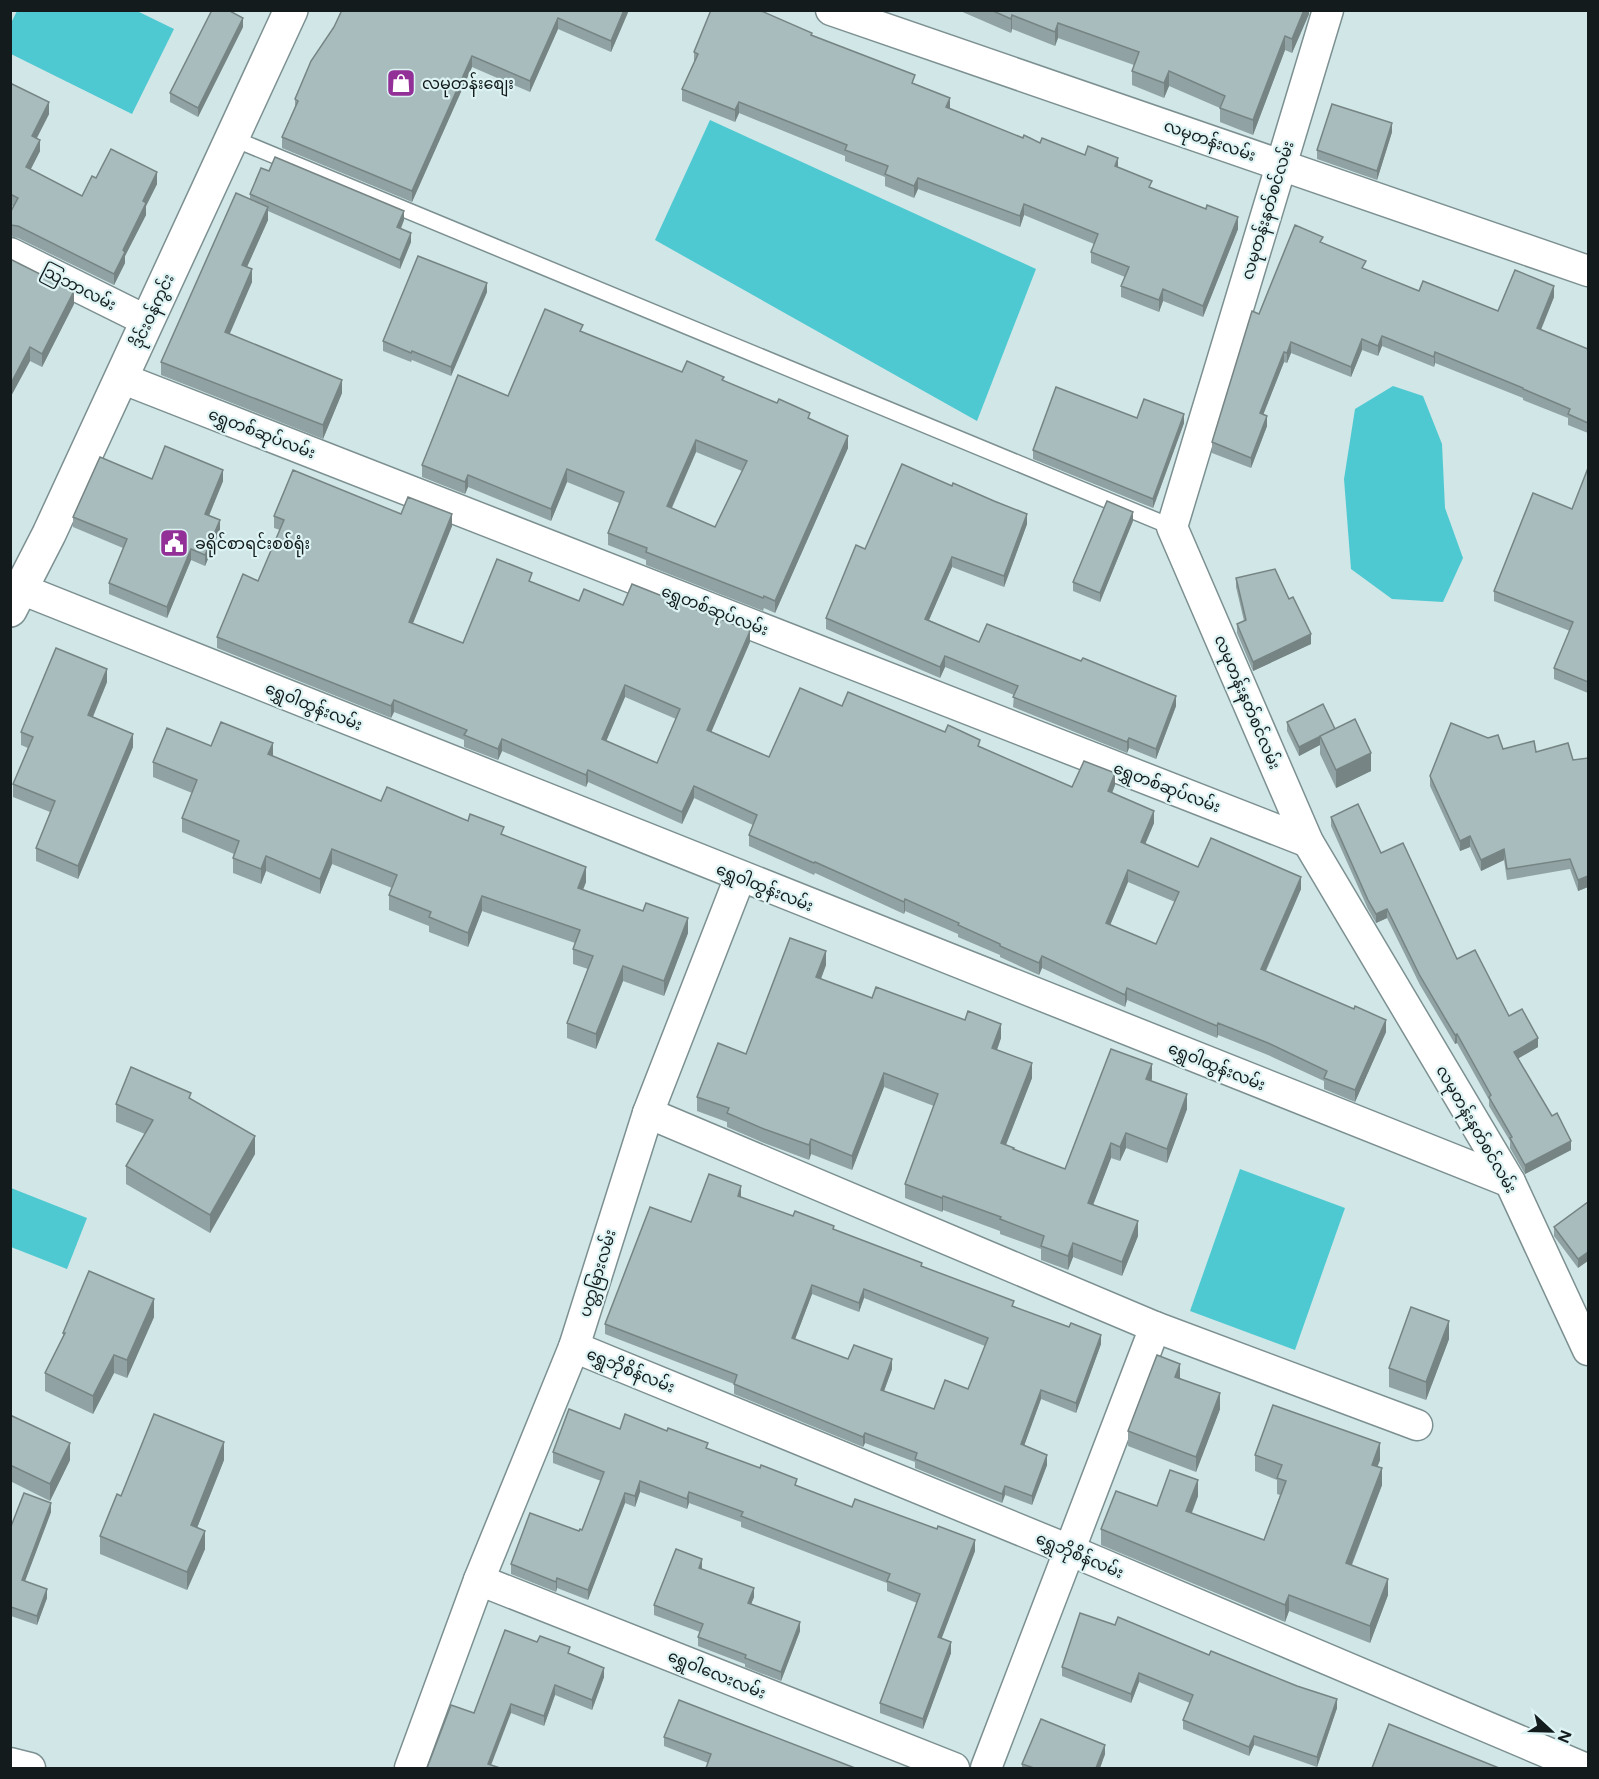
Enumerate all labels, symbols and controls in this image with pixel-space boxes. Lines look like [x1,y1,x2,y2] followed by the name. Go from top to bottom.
[385,67,417,99] shop icon: လမုတန်းစျေး
[422,72,514,98] place label: လမုတန်းစျေး
[1160,114,1259,170] street label: လမုတန်းလမ်း
[1235,138,1302,283] street label: လမုတန်းနတ်စင်လမ်း
[36,259,120,318] street label: သြဘာလမ်း
[125,270,183,354] street label: ဒိုင်းဝန်ကွင်း
[204,402,319,467] street label: ရွှေတစ်ဆုပ်လမ်း
[158,527,190,559] public building icon: ခရိုင်စာရင်းစစ်ရုံး
[195,532,310,558] place label: ခရိုင်စာရင်းစစ်ရုံး
[657,579,772,644] street label: ရွှေတစ်ဆုပ်လမ်း
[1206,631,1286,774] street label: လမုတန်းနတ်စင်လမ်း
[261,677,366,738] street label: ရွှေဝါထွန်းလမ်း
[1109,756,1224,821] street label: ရွှေတစ်ဆုပ်လမ်း
[712,858,817,919] street label: ရွှေဝါထွန်းလမ်း
[1164,1037,1269,1098] street label: ရွှေဝါထွန်းလမ်း
[1428,1061,1523,1199] street label: လမုတန်းနတ်စင်လမ်း
[573,1227,624,1320] street label: ပတ္တမြားလမ်း
[582,1342,678,1401] street label: ရွှေဘိုစိန်လမ်း
[1031,1527,1127,1587] street label: ရွှေဘိုစိန်လမ်း
[664,1644,769,1706] street label: ရွှေဝါလေးလမ်း
[1521,1701,1581,1761] north arrow
[1553,1727,1576,1746] text: N

